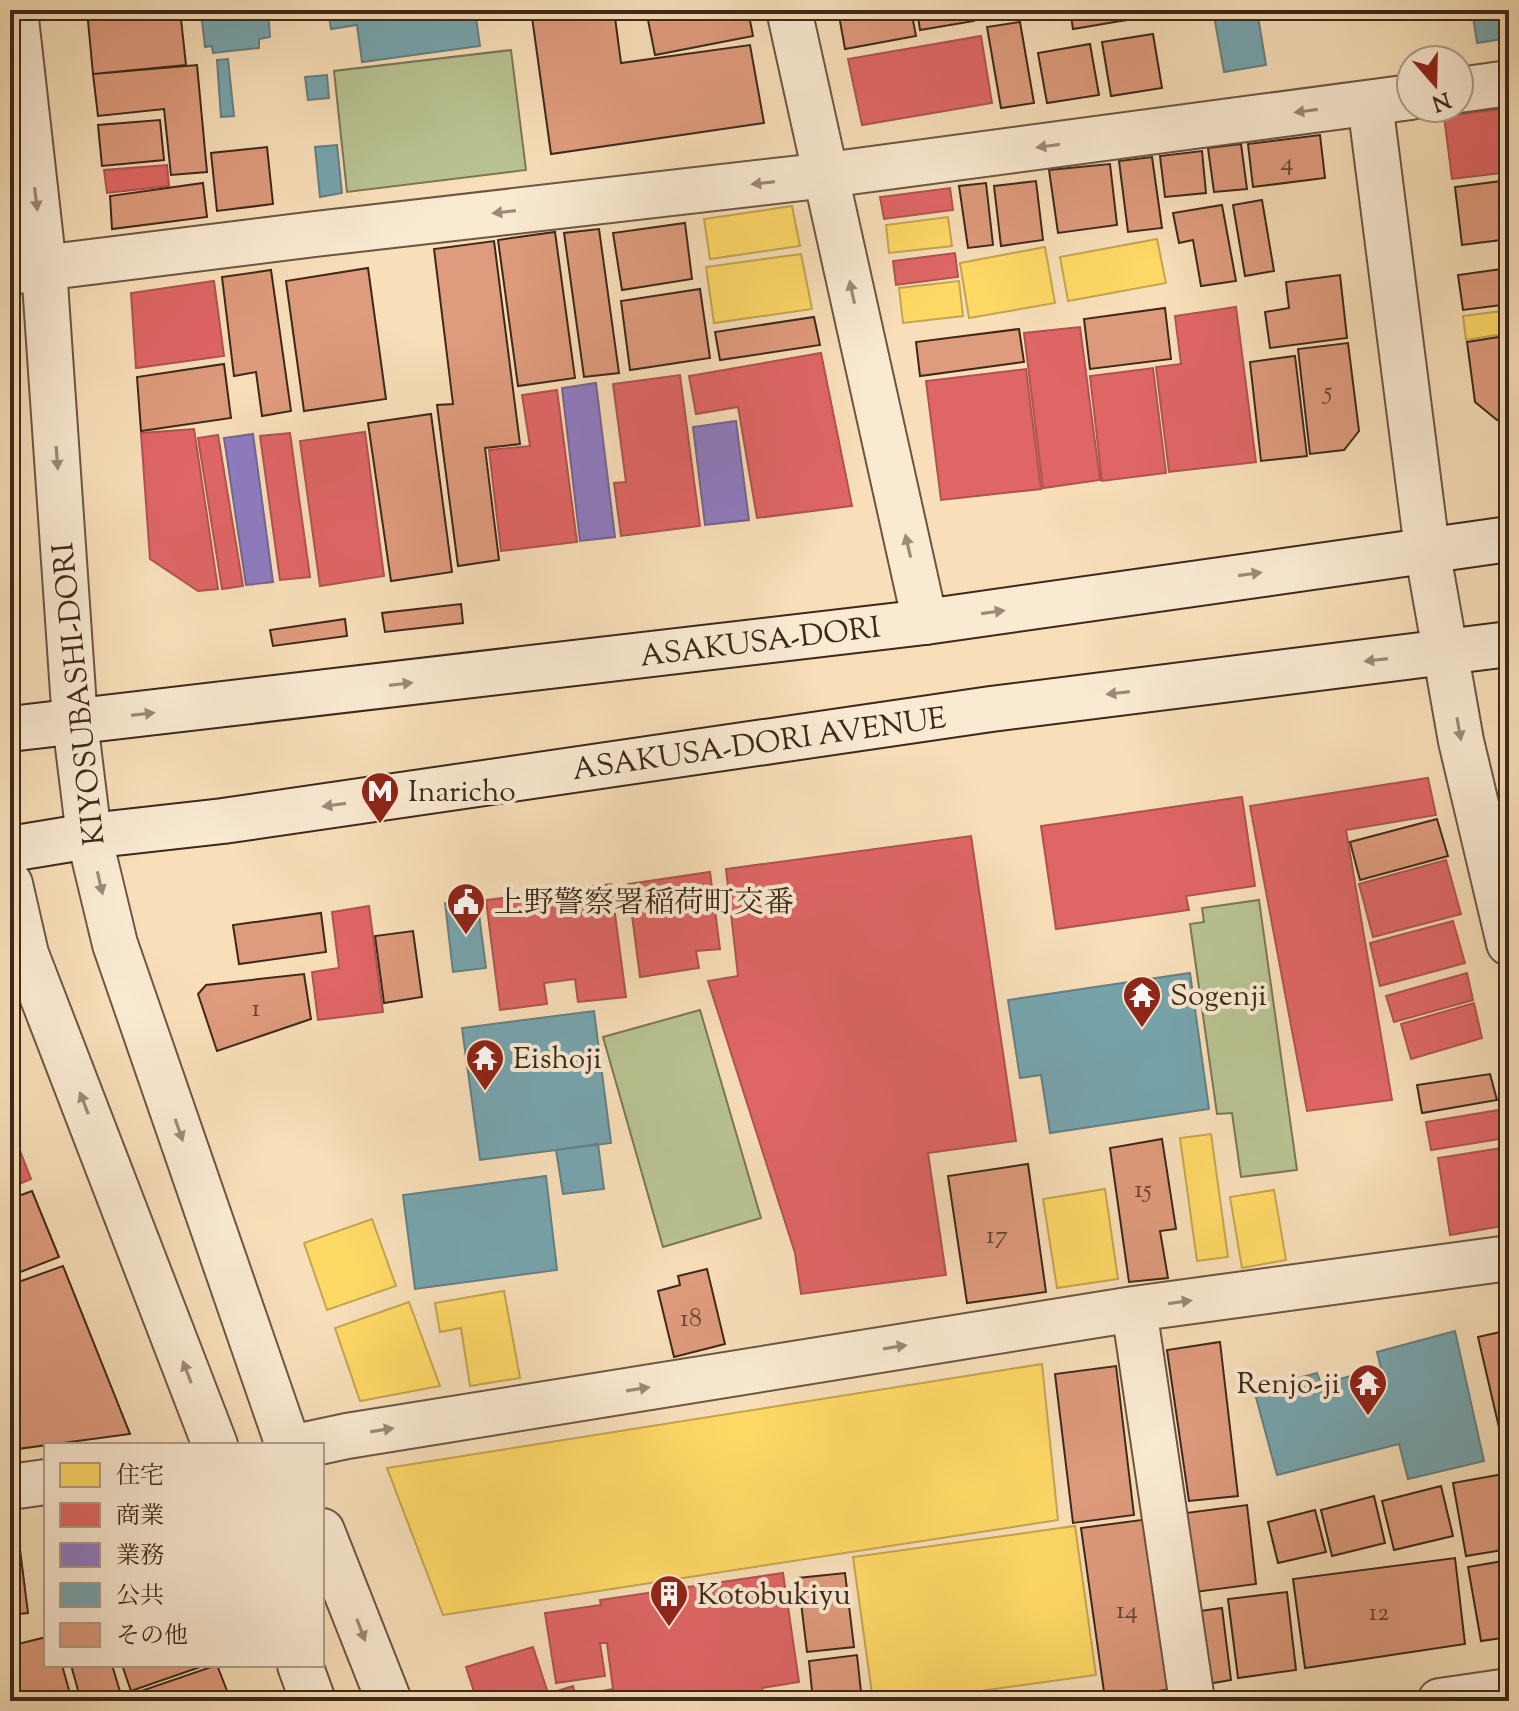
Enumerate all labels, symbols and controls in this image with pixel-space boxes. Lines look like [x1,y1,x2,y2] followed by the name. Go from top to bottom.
[1395,44,1475,124] north arrow
[1427,82,1455,118] text: N
[1293,105,1318,118] one-way arrow
[1035,139,1060,152] one-way arrow
[1280,145,1294,182] house number: 4
[750,176,775,189] one-way arrow
[30,187,43,212] one-way arrow
[491,206,516,219] one-way arrow
[845,279,858,304] one-way arrow
[1322,374,1333,411] house number: 5
[51,446,64,471] one-way arrow
[901,533,914,558] one-way arrow
[43,540,118,847] street label: KIYOSUBASHI-DORI
[1238,567,1263,580] one-way arrow
[981,605,1006,618] one-way arrow
[638,607,883,680] street label: ASAKUSA-DORI
[1363,654,1388,667] one-way arrow
[389,677,414,690] one-way arrow
[1105,687,1130,700] one-way arrow
[570,698,949,793] street label: ASAKUSA-DORI AVENUE
[131,707,156,720] one-way arrow
[1454,716,1466,741] one-way arrow
[359,770,401,825] metro station icon: Inaricho
[408,772,516,815] place label: Inaricho
[321,799,346,812] one-way arrow
[94,871,107,896] one-way arrow
[445,881,487,936] public building icon: 上野警察署稲荷町交番
[494,883,794,926] place label: 上野警察署稲荷町交番
[1121,974,1163,1029] temple icon: Sogenji
[1170,976,1267,1019] place label: Sogenji
[252,991,261,1028] house number: 1
[464,1037,506,1092] temple icon: Eishoji
[513,1039,602,1082] place label: Eishoji
[77,1091,90,1115] one-way arrow
[174,1119,186,1143] one-way arrow
[1134,1172,1152,1209] house number: 15
[986,1218,1008,1255] house number: 17
[1167,1296,1192,1309] one-way arrow
[680,1301,702,1338] house number: 18
[883,1340,908,1353] one-way arrow
[180,1360,193,1384] one-way arrow
[1347,1362,1389,1417] temple icon: Renjo-ji
[1237,1364,1340,1407] place label: Renjo-ji
[626,1382,651,1394] one-way arrow
[370,1423,395,1436] one-way arrow
[44,1443,324,1667] legend
[116,1460,164,1494] text: 住宅
[116,1500,164,1534] text: 商業
[116,1540,164,1574] text: 業務
[648,1573,690,1628] building icon: Kotobukiyu
[697,1575,851,1618] place label: Kotobukiyu
[116,1580,164,1614] text: 公共
[1116,1593,1138,1630] house number: 14
[1368,1595,1390,1632] house number: 12
[355,1618,368,1642] one-way arrow
[116,1620,188,1654] text: その他

